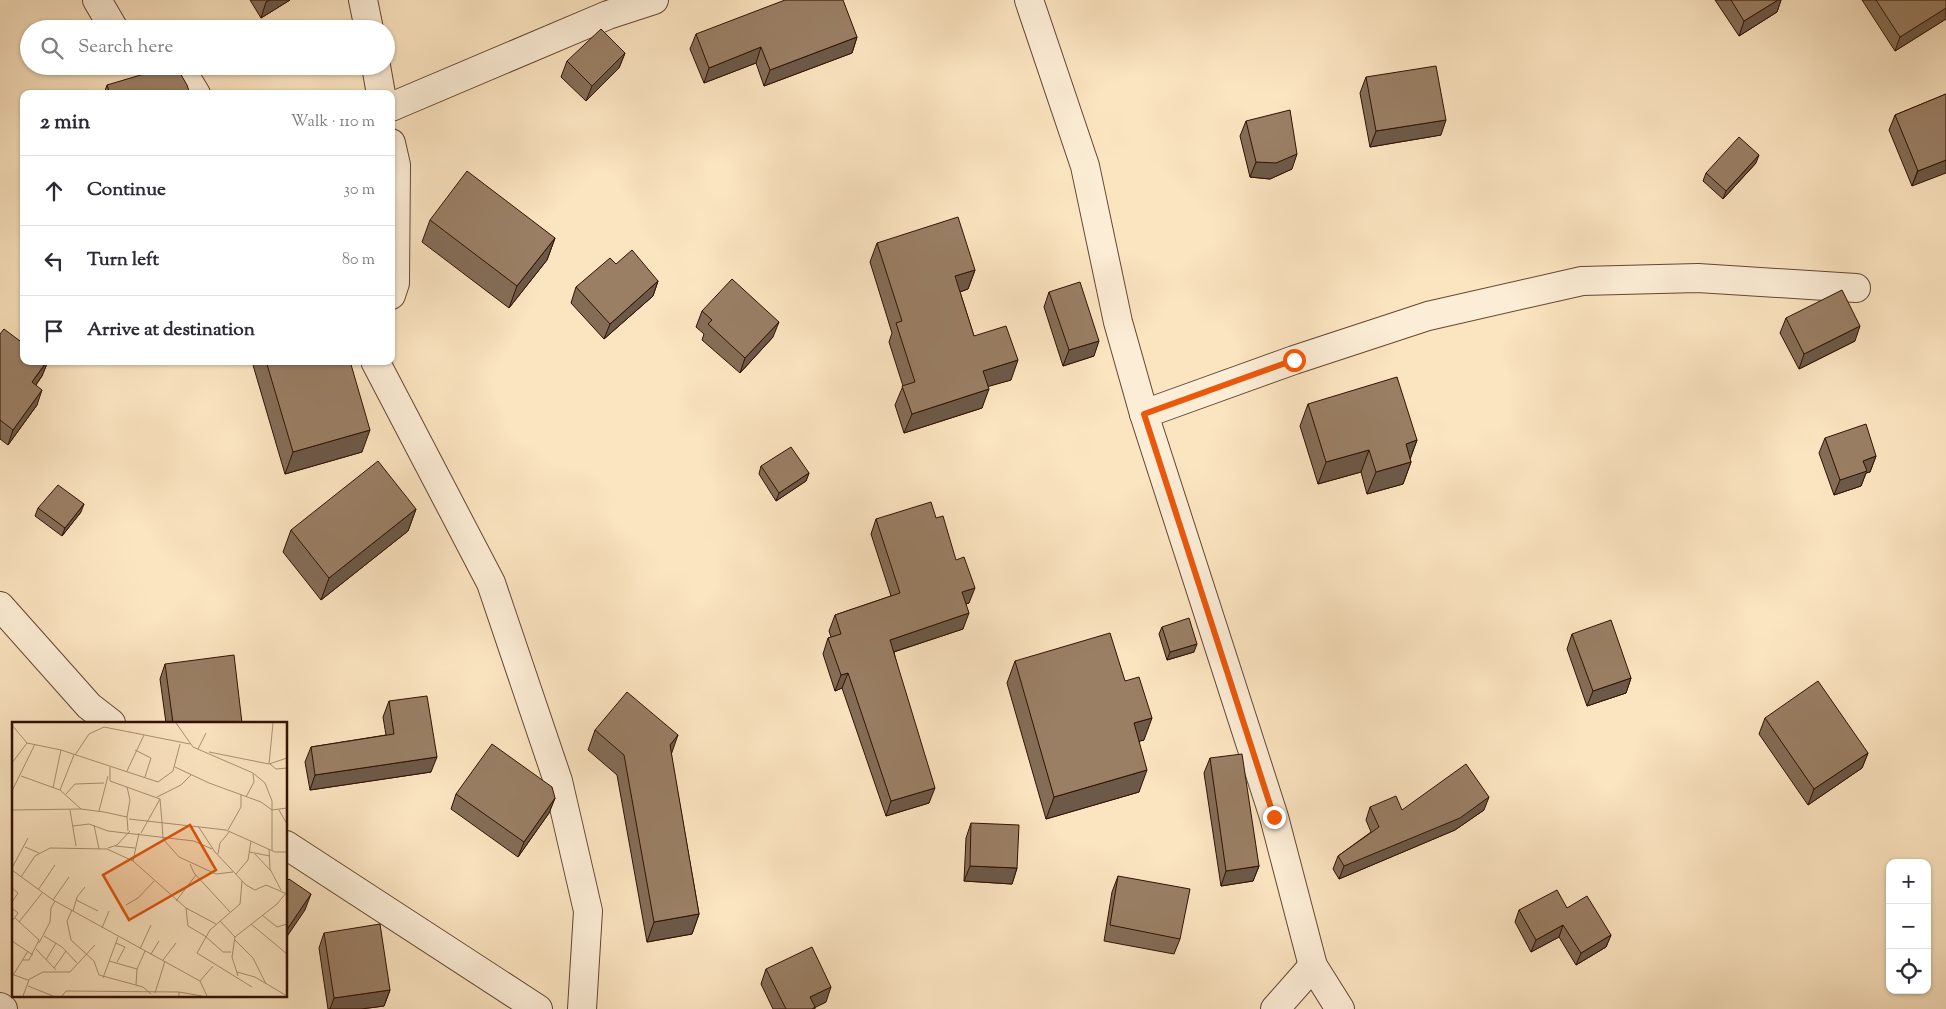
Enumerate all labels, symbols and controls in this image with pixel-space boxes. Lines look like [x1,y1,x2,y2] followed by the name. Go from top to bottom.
[20,20,395,75] search box
[38,34,66,62] icon: search
[78,34,173,61] text: Search here
[40,108,90,138] text: 2 min
[291,111,375,134] text: Walk · 110 m
[40,177,68,205] icon: ahead
[87,177,166,204] text: Continue
[344,179,375,202] text: 30 m
[40,247,68,275] icon: left
[87,247,159,274] text: Turn left
[342,249,375,272] text: 80 m
[40,317,68,345] icon: arrive
[87,317,255,344] text: Arrive at destination
[1283,349,1306,372] route start
[12,722,288,996] inset map
[1263,806,1286,829] route end
[1886,859,1931,994] map controls
[1886,859,1931,904] button: +
[1886,904,1931,949] button: −
[1886,949,1931,994] button: locate

